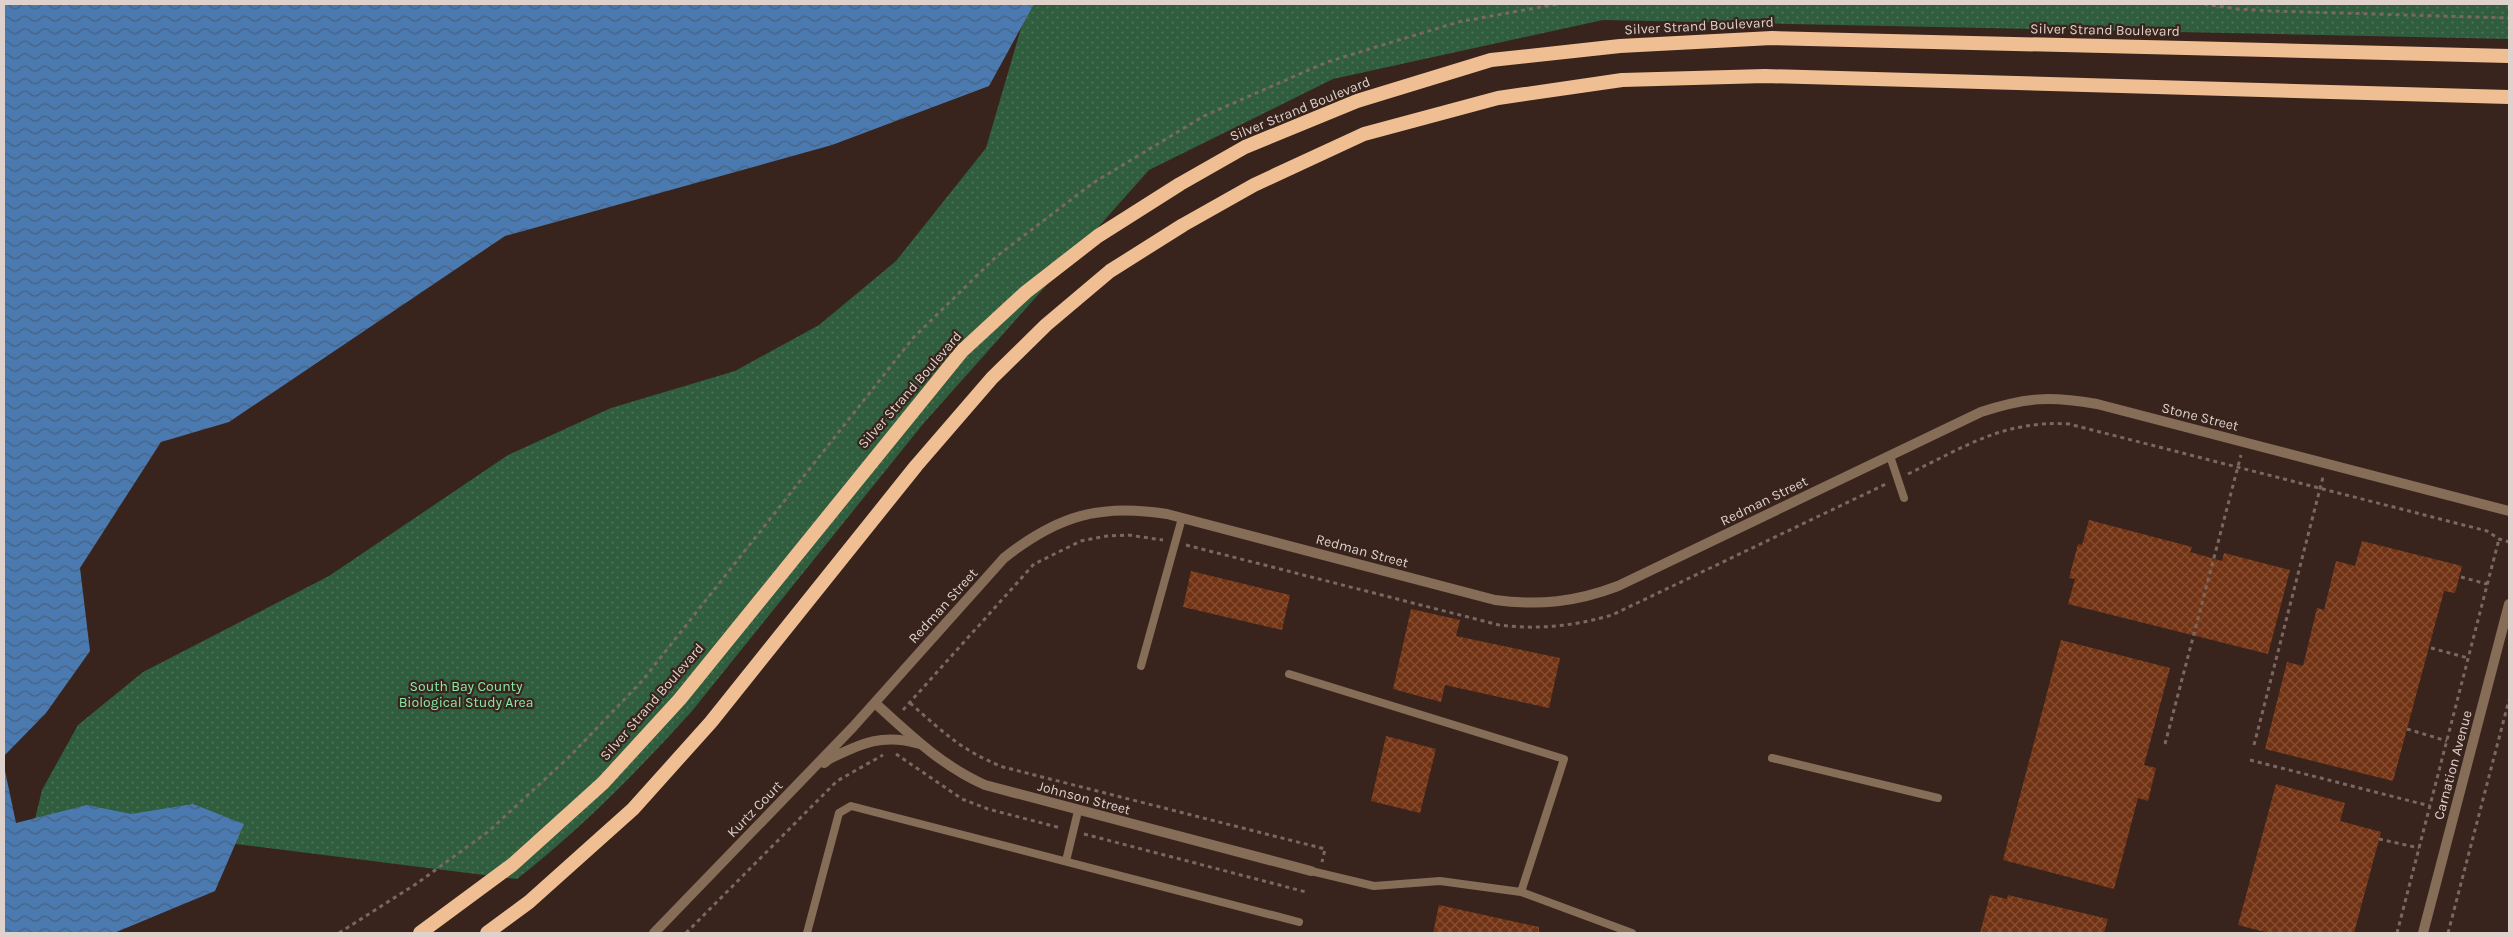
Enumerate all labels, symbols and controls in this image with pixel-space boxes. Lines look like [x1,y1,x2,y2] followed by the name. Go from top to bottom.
[1624,14,1774,38] street label: Silver Strand Boulevard
[2030,20,2180,40] street label: Silver Strand Boulevard
[1227,73,1373,145] street label: Silver Strand Boulevard
[854,328,966,452] street label: Silver Strand Boulevard
[2160,399,2240,435] street label: Stone Street
[1718,473,1810,529] street label: Redman Street
[1314,530,1410,572] street label: Redman Street
[905,565,981,647] street label: Redman Street
[596,640,708,764] street label: Silver Strand Boulevard
[399,678,533,711] park label: South Bay County Biological Study Area
[2430,708,2476,822] street label: Carnation Avenue
[724,777,786,841] street label: Kurtz Court
[1036,777,1132,819] street label: Johnson Street

